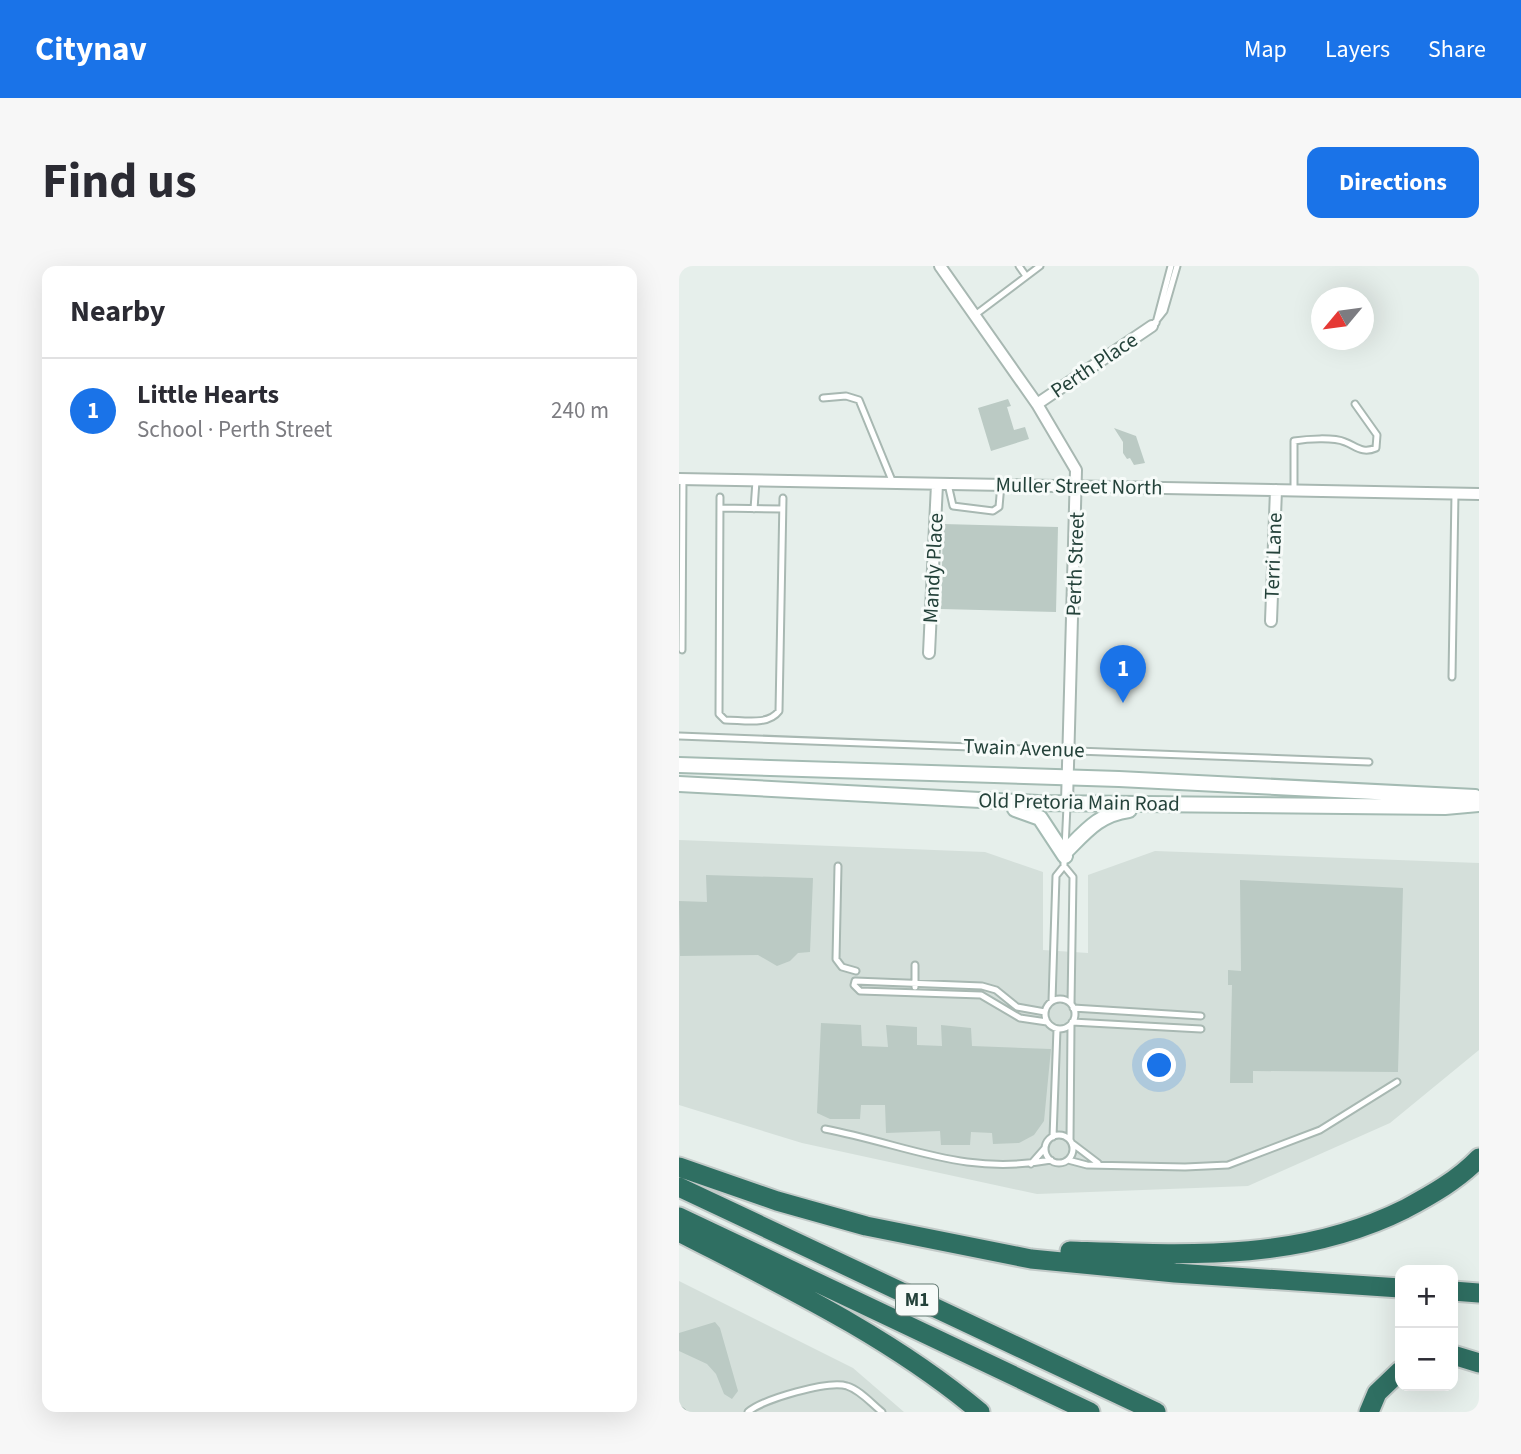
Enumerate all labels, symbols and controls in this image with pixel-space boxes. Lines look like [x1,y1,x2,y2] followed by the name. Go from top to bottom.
[35,26,147,73] text: Citynav
[1244,32,1287,67] text: Map
[1325,32,1390,67] text: Layers
[1428,32,1486,67] text: Share
[42,147,197,217] text: Find us
[1307,147,1479,218] button: Directions
[1311,287,1374,350] north arrow
[70,290,165,333] text: Nearby
[1044,325,1144,405] street label: Perth Place
[137,376,279,413] text: Little Hearts
[87,394,99,427] text: 1
[551,394,609,427] text: 240 m
[137,413,332,446] text: School · Perth Street
[995,470,1163,502] street label: Muller Street North
[1058,511,1092,617] street label: Perth Street
[915,512,951,624] street label: Mandy Place
[1256,512,1290,600] street label: Terri Lane
[1100,645,1146,703] pin: 1
[963,731,1085,765] street label: Twain Avenue
[978,785,1180,819] street label: Old Pretoria Main Road
[1142,1048,1176,1082] your location
[1395,1265,1458,1391] map controls
[1395,1265,1458,1328] button: +
[896,1284,938,1316] road number: M1
[1395,1328,1458,1391] button: −

